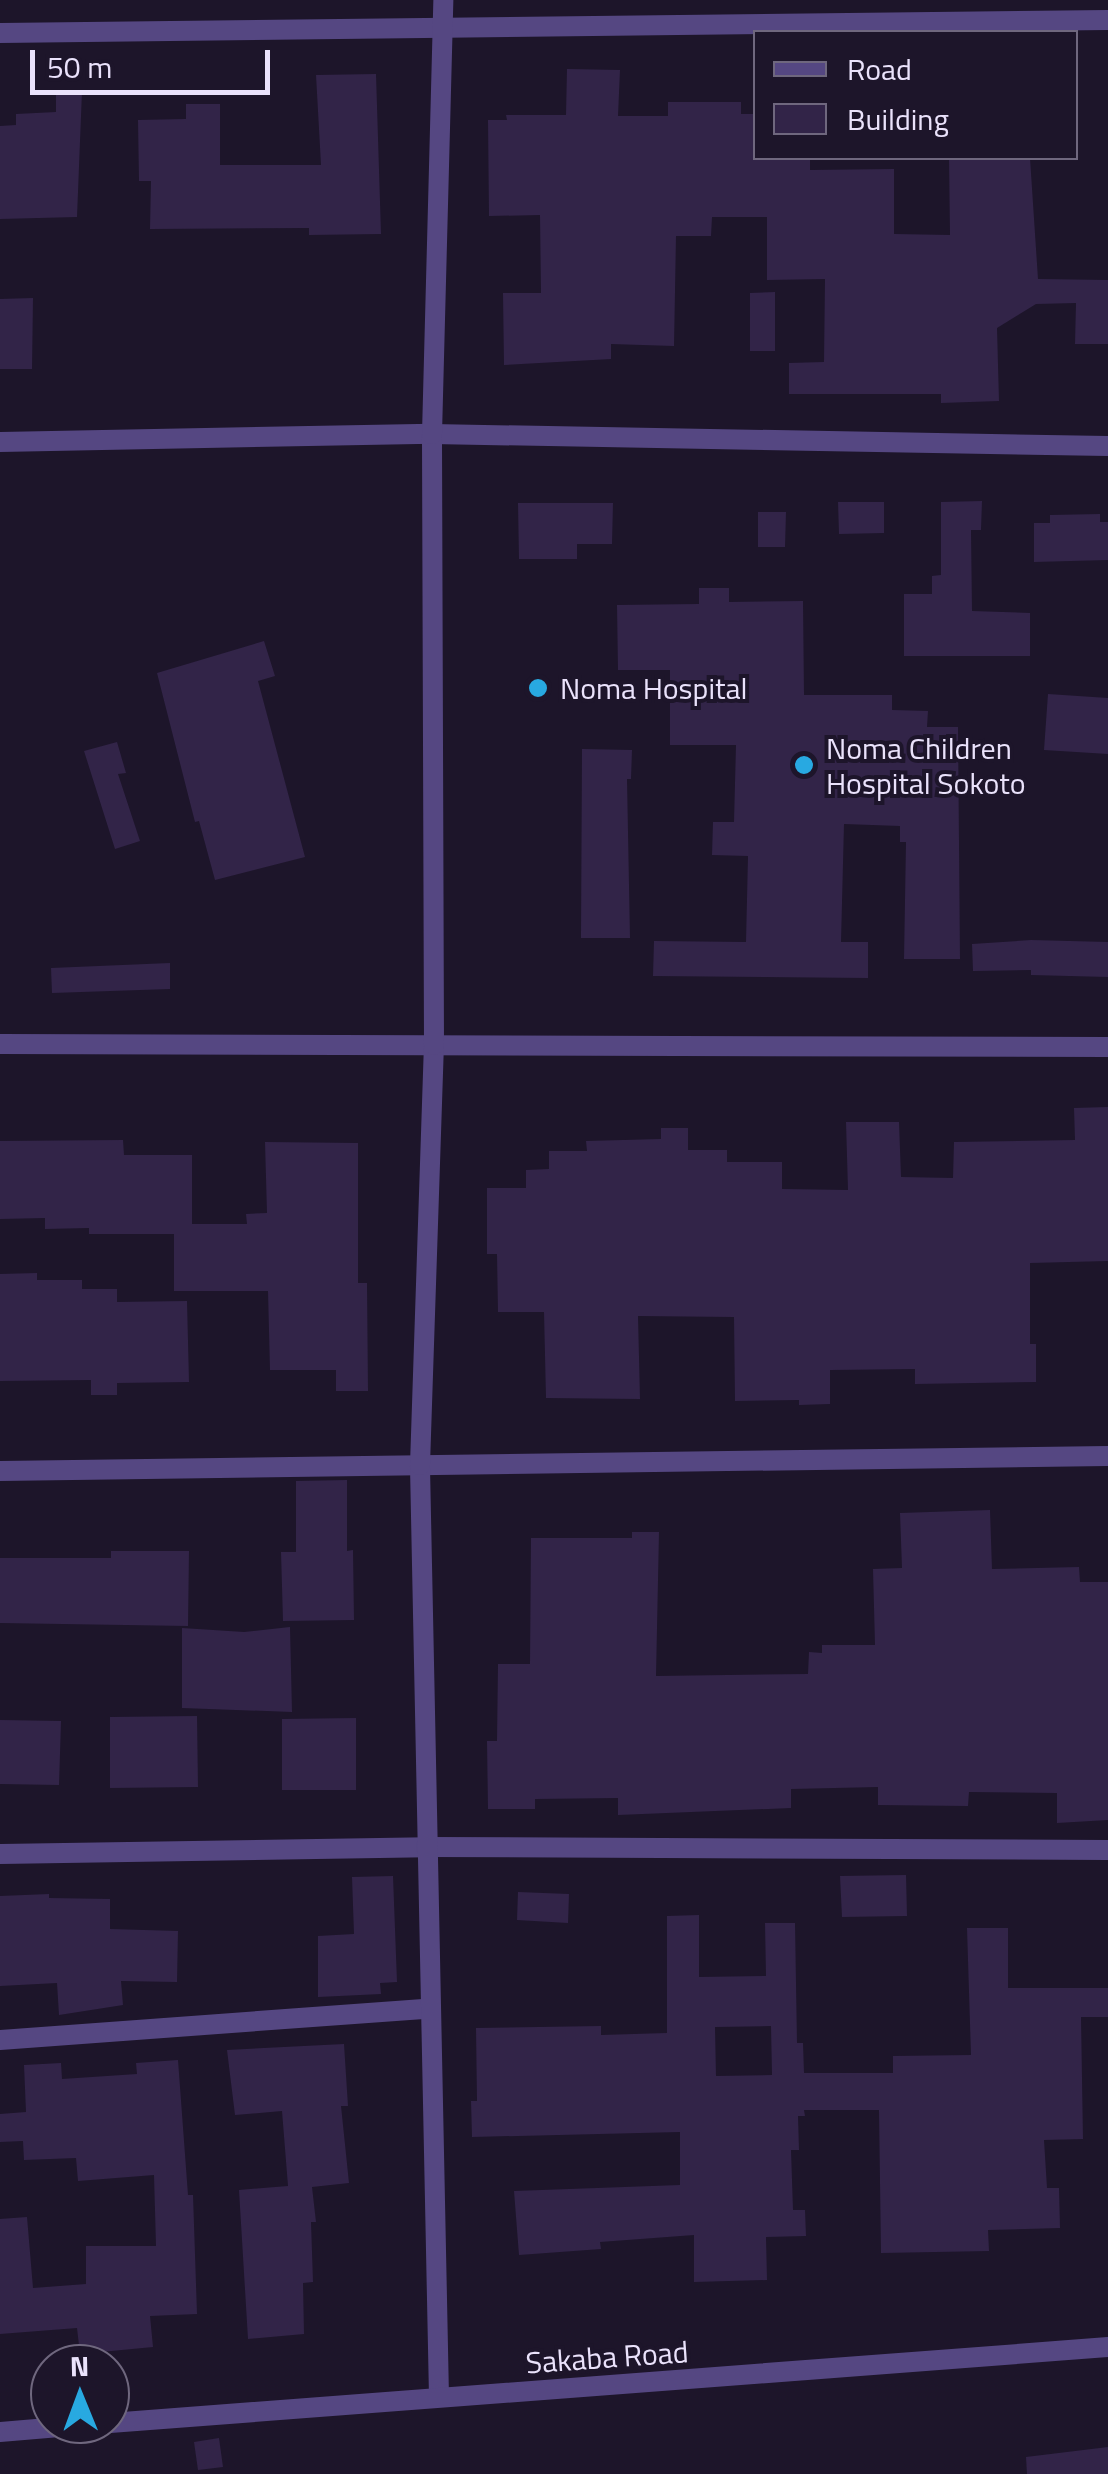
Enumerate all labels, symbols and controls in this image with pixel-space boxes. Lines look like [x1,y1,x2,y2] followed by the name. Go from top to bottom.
[35,30,275,92] scale bar
[753,30,1078,160] legend
[47,44,112,90] text: 50 m
[847,46,912,92] text: Road
[847,96,949,142] text: Building
[560,670,747,706] place label: Noma Hospital
[525,675,551,701] marker: Noma Hospital
[826,730,1026,800] place label: Noma Children Hospital Sokoto
[791,752,817,778] marker: Noma Children Hospital Sokoto
[524,2333,690,2381] street label: Sakaba Road
[30,2344,130,2444] north arrow
[69,2344,90,2387] text: N

